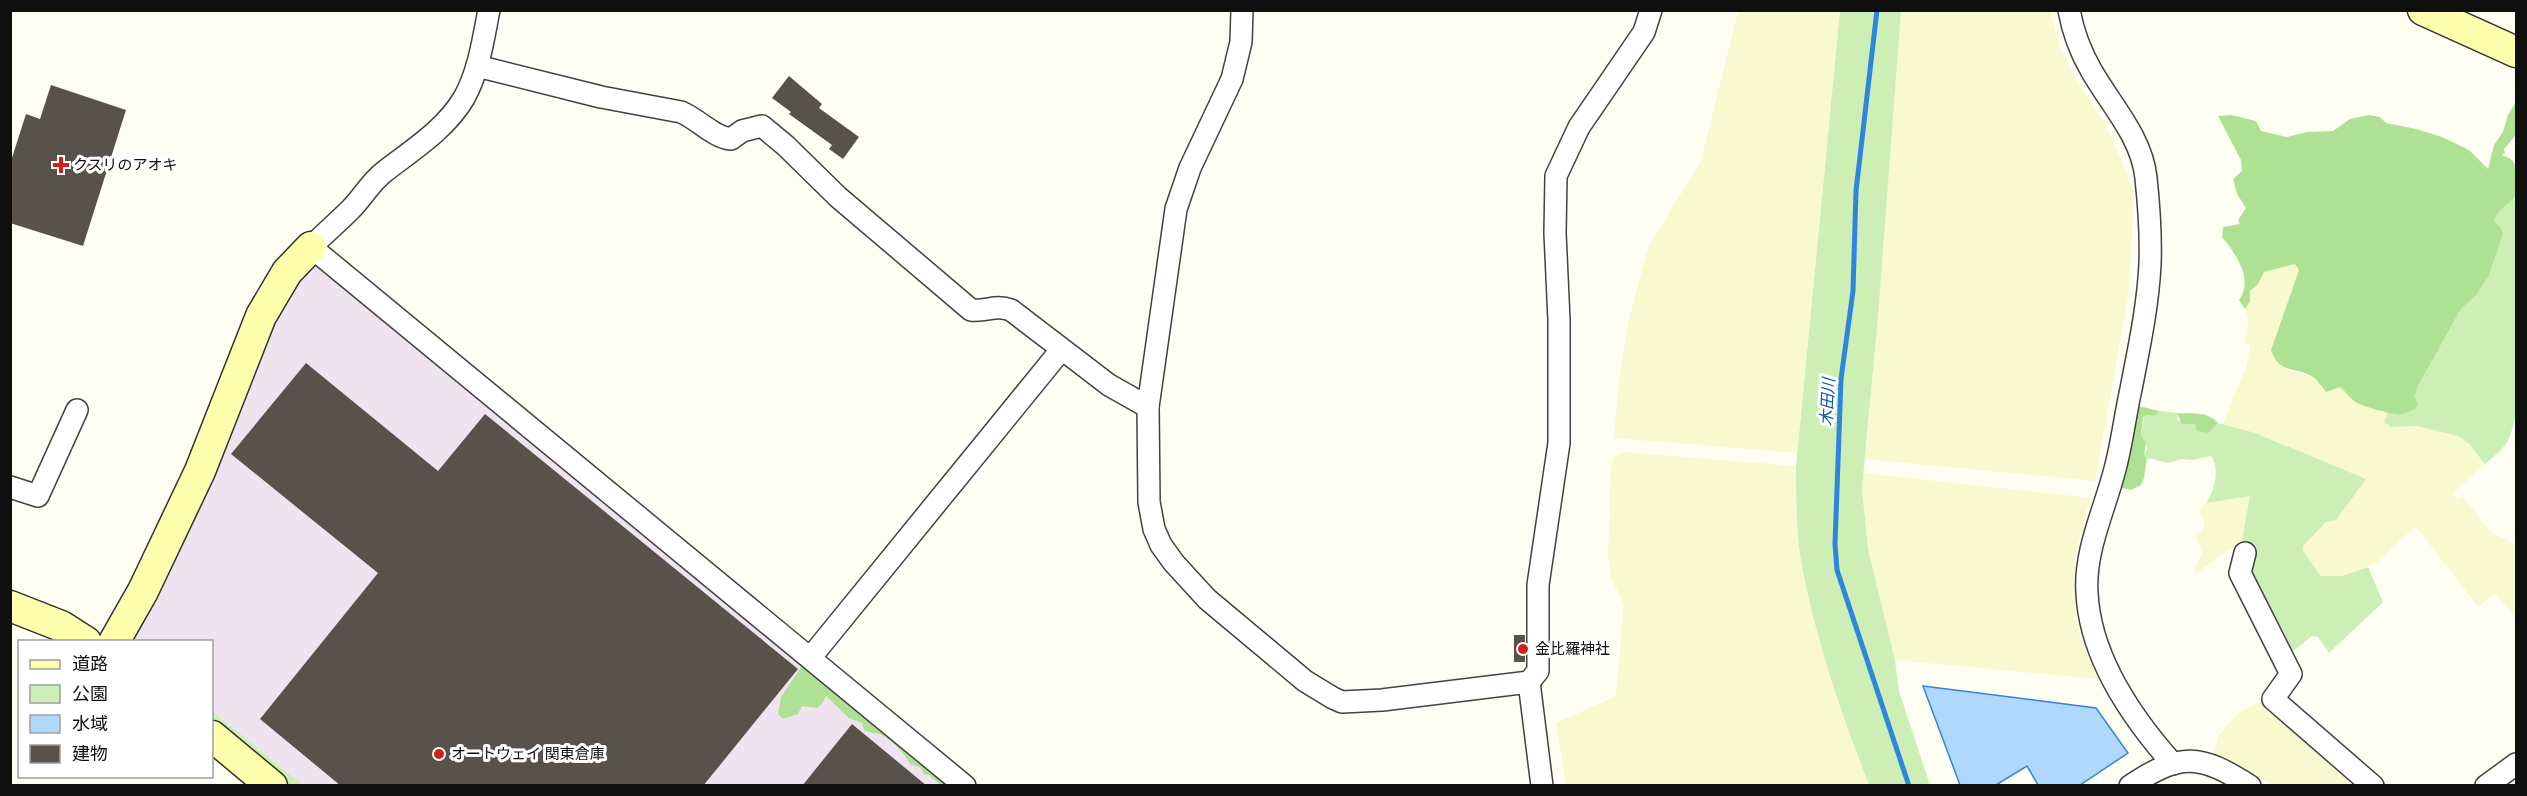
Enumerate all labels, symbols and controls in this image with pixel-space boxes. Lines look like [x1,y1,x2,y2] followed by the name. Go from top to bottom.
[73,156,178,174] place label: クスリのアオキ
[54,158,68,172] marker: クスリのアオキ
[1817,376,1838,426] water label: 木田川
[18,640,213,778] legend
[1535,640,1610,658] place label: 金比羅神社
[1516,642,1530,656] marker: 金比羅神社
[72,653,108,674] text: 道路
[72,683,108,704] text: 公園
[72,713,108,734] text: 水域
[72,743,108,764] text: 建物
[451,745,605,763] place label: オートウェイ 関東倉庫
[432,747,446,761] marker: オートウェイ 関東倉庫

